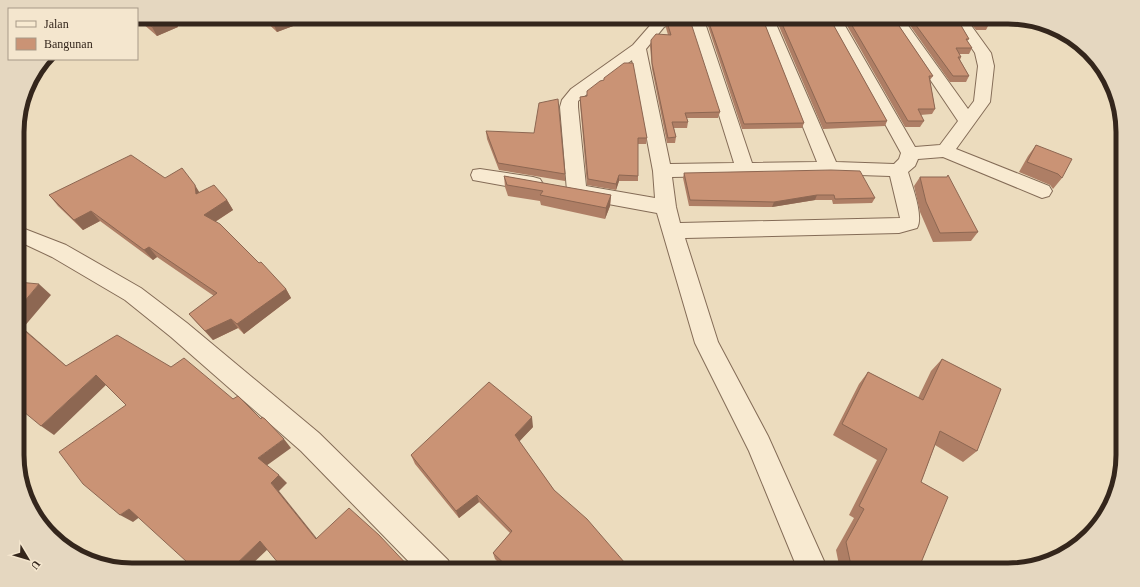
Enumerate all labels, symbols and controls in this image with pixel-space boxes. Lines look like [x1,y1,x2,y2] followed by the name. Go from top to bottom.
[8,8,138,60] legend
[44,17,69,31] text: Jalan
[44,37,93,51] text: Bangunan
[8,539,48,579] north arrow
[29,558,43,572] text: U

